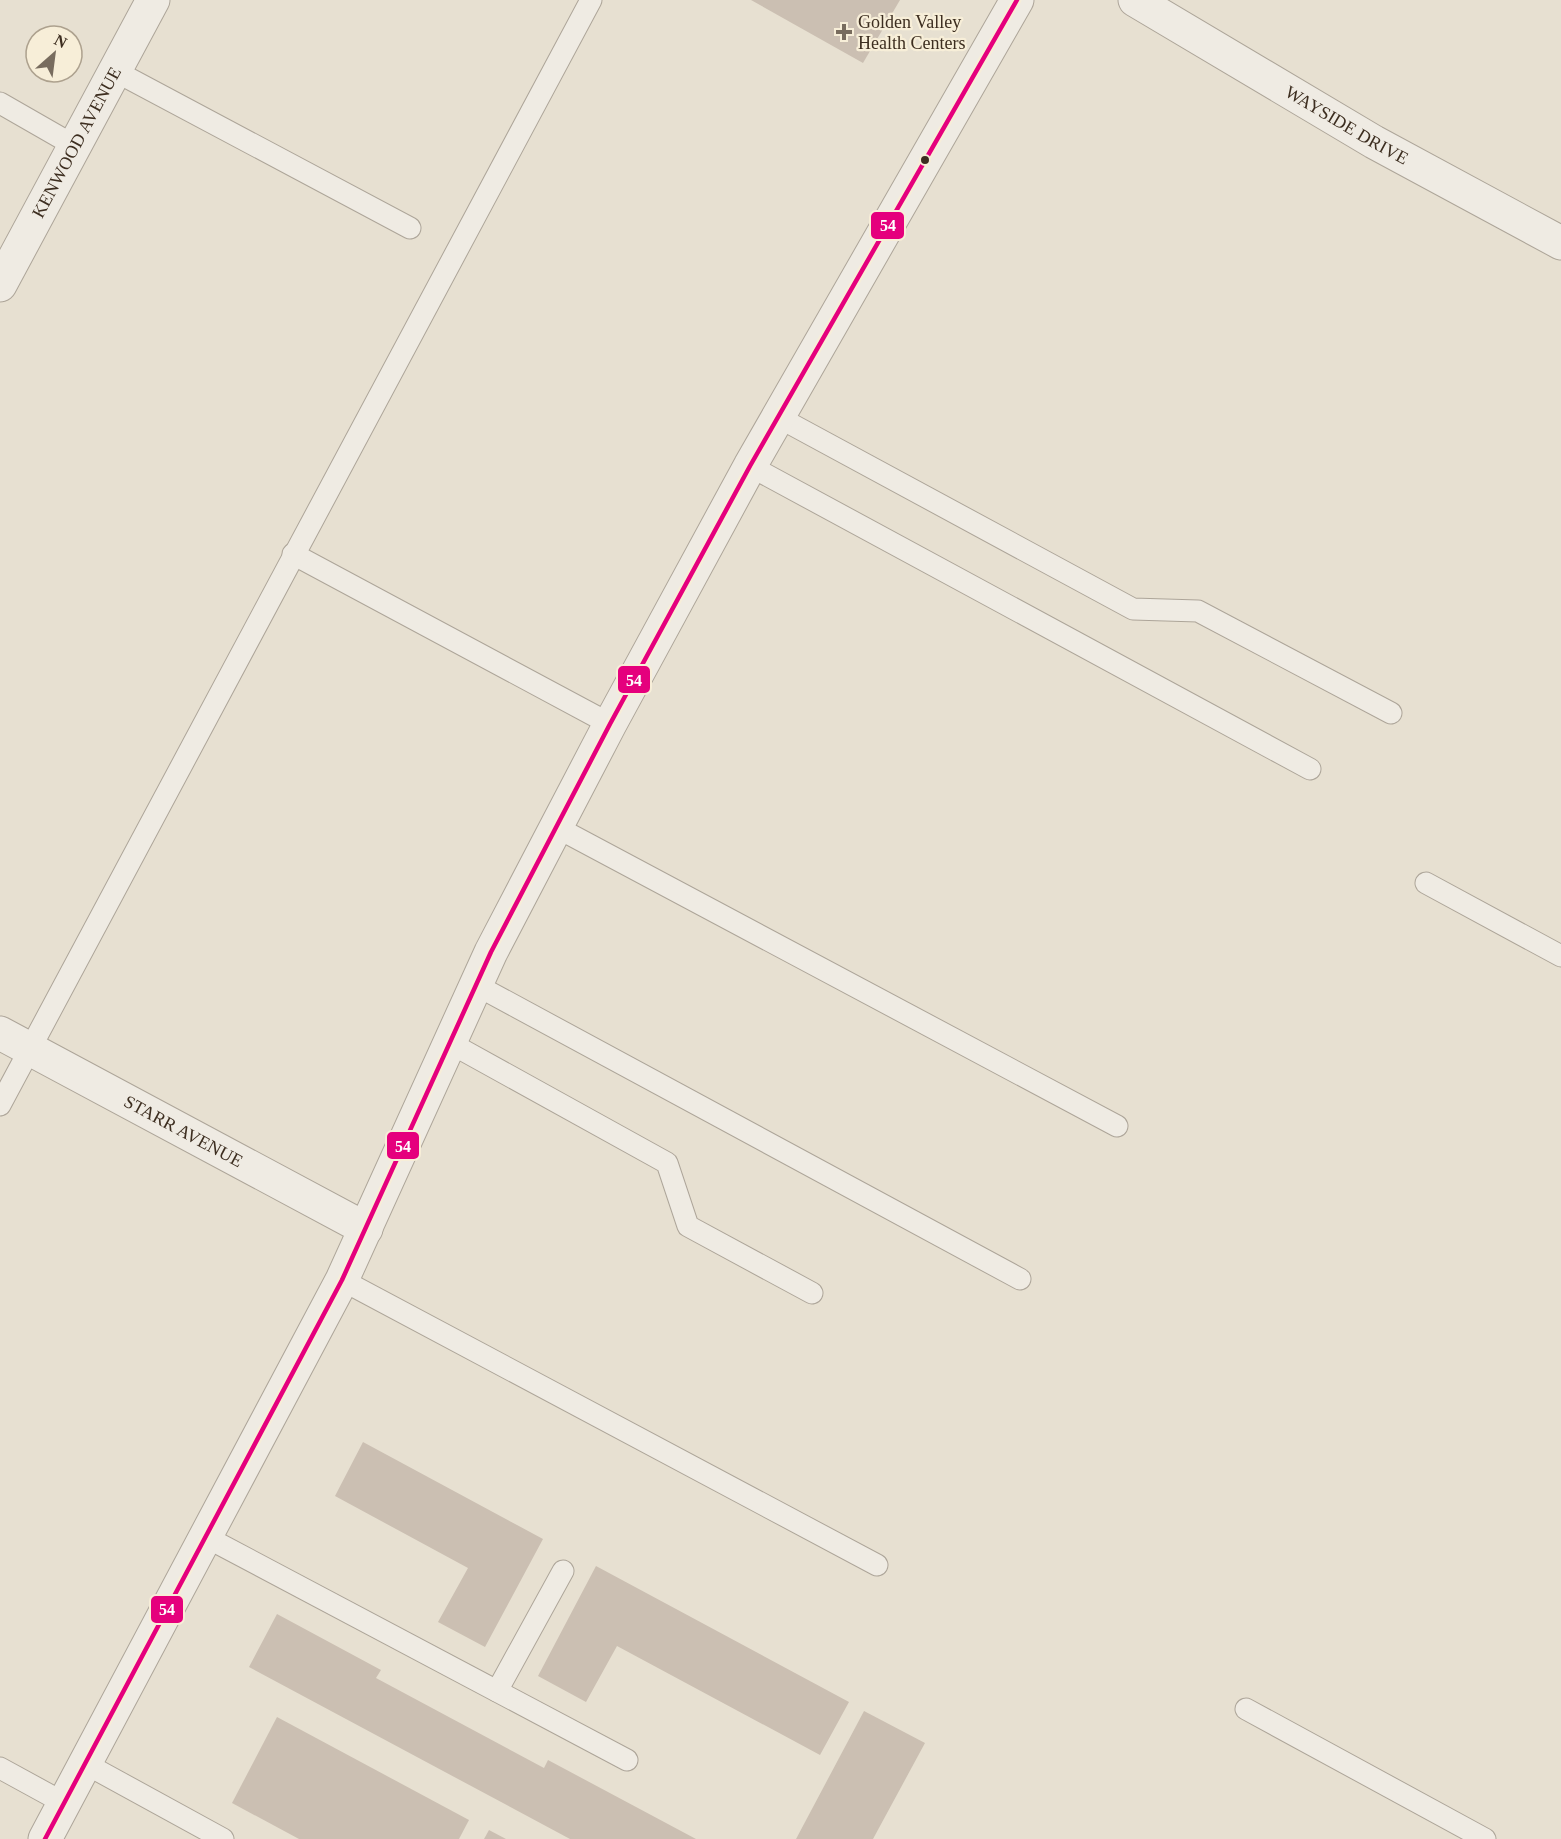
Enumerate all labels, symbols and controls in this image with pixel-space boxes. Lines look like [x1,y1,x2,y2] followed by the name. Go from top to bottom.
[858,12,965,53] place label: Golden Valley Health Centers
[835,23,853,41] marker: Golden Valley Health Centers
[24,24,84,84] north arrow
[52,31,70,52] text: N
[28,63,125,221] street label: KENWOOD AVENUE
[1282,82,1412,169] street label: WAYSIDE DRIVE
[919,154,931,166] unlabelled marker
[870,211,905,240] line badge: 54
[880,217,896,234] text: 54
[617,665,651,694] line badge: 54
[626,672,642,689] text: 54
[121,1091,246,1171] street label: STARR AVENUE
[386,1131,420,1160] line badge: 54
[395,1138,411,1155] text: 54
[150,1595,184,1624] line badge: 54
[159,1601,175,1618] text: 54

